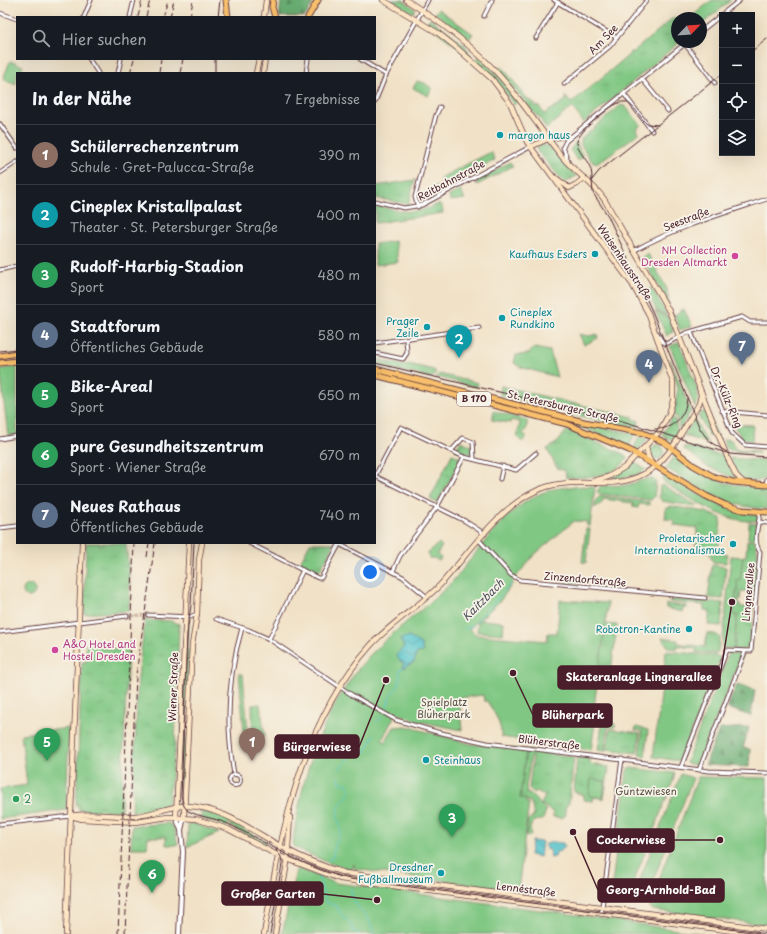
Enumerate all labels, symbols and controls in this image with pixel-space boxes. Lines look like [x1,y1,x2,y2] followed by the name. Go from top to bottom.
[671,12,707,48] north arrow
[719,12,755,156] map controls
[719,12,755,48] button: +
[16,16,376,60] search box
[584,20,621,57] street label: Am See
[30,27,52,49] icon: search
[62,27,147,50] text: Hier suchen
[719,48,755,84] button: −
[719,84,755,120] button: locate
[32,85,131,111] text: In der Nähe
[284,89,360,108] text: 7 Ergebnisse
[719,120,755,156] button: layers
[508,127,571,142] place label: margon haus
[495,130,505,140] marker: margon haus
[70,134,239,157] text: Schülerrechenzentrum
[42,145,48,164] text: 1
[318,145,360,164] text: 390 m
[414,155,487,204] street label: Reitbahnstraße
[70,157,254,176] text: Schule · Gret-Palucca-Straße
[70,194,242,217] text: Cineplex Kristallpalast
[661,203,711,234] street label: Seestraße
[40,205,50,224] text: 2
[317,205,360,224] text: 400 m
[70,217,278,236] text: Theater · St. Petersburger Straße
[594,221,656,303] street label: Waisenhausstraße
[641,242,727,269] place label: NH Collection Dresden Altmarkt
[509,246,587,261] place label: Kaufhaus Esders
[590,249,600,259] marker: Kaufhaus Esders
[730,251,740,261] marker: NH Collection Dresden Altmarkt
[70,254,244,277] text: Rudolf-Harbig-Stadion
[41,265,49,284] text: 3
[318,265,360,284] text: 480 m
[70,277,104,296] text: Sport
[510,304,555,331] place label: Cineplex Rundkino
[386,313,419,340] place label: Prager Zeile
[497,313,507,323] marker: Cineplex Rundkino
[70,314,160,337] text: Stadtforum
[422,322,432,332] marker: Prager Zeile
[41,325,49,344] text: 4
[318,325,360,344] text: 580 m
[446,325,472,358] pin: 2
[729,332,755,365] pin: 7
[70,337,204,356] text: Öffentliches Gebäude
[636,350,662,383] pin: 4
[708,364,747,430] street label: Dr.-Külz-Ring
[70,374,153,397] text: Bike-Areal
[41,385,49,404] text: 5
[318,385,360,404] text: 650 m
[506,385,620,426] street label: St. Petersburger Straße
[457,392,491,406] road number: B 170
[70,397,104,416] text: Sport
[70,434,264,457] text: pure Gesundheitszentrum
[40,445,50,464] text: 6
[319,445,360,464] text: 670 m
[70,457,206,476] text: Sport · Wiener Straße
[70,494,181,517] text: Neues Rathaus
[41,505,49,524] text: 7
[319,505,360,524] text: 740 m
[70,517,204,536] text: Öffentliches Gebäude
[634,530,725,557] place label: Proletarischer Internationalismus
[728,539,738,549] marker: Proletarischer Internationalismus
[737,561,758,622] street label: Lingnerallee
[360,562,380,582] your location
[543,567,627,590] street label: Zinzendorfstraße
[458,574,508,624] water label: Kaitzbach
[596,621,681,636] place label: Robotron-Kantine
[684,624,694,634] marker: Robotron-Kantine
[63,636,136,663] place label: A&O Hotel and Hostel Dresden
[50,645,60,655] marker: A&O Hotel and Hostel Dresden
[164,652,181,722] street label: Wiener Straße
[558,666,720,689] callout: Skateranlage Lingnerallee
[566,668,712,685] text: Skateranlage Lingnerallee
[417,694,471,721] park label: Spielplatz Blüherpark
[533,704,612,727] callout: Blüherpark
[542,706,605,723] text: Blüherpark
[34,728,60,761] pin: 5
[239,728,265,761] pin: 1
[517,730,581,753] street label: Blüherstraße
[275,735,359,758] callout: Bürgerwiese
[283,738,351,755] text: Bürgerwiese
[434,752,481,767] place label: Steinhaus
[421,755,431,765] marker: Steinhaus
[615,783,677,798] park label: Güntzwiesen
[24,791,31,806] place label: 2
[11,794,21,804] marker: 2
[439,804,465,837] pin: 3
[588,829,674,852] callout: Cockerwiese
[596,831,666,848] text: Cockerwiese
[358,859,433,886] place label: Dresdner Fußballmuseum
[139,860,165,893] pin: 6
[436,868,446,878] marker: Dresdner Fußballmuseum
[496,877,557,900] street label: Lennéstraße
[598,879,724,902] callout: Georg-Arnhold-Bad
[606,881,716,898] text: Georg-Arnhold-Bad
[222,882,323,905] callout: Großer Garten
[231,885,316,902] text: Großer Garten

